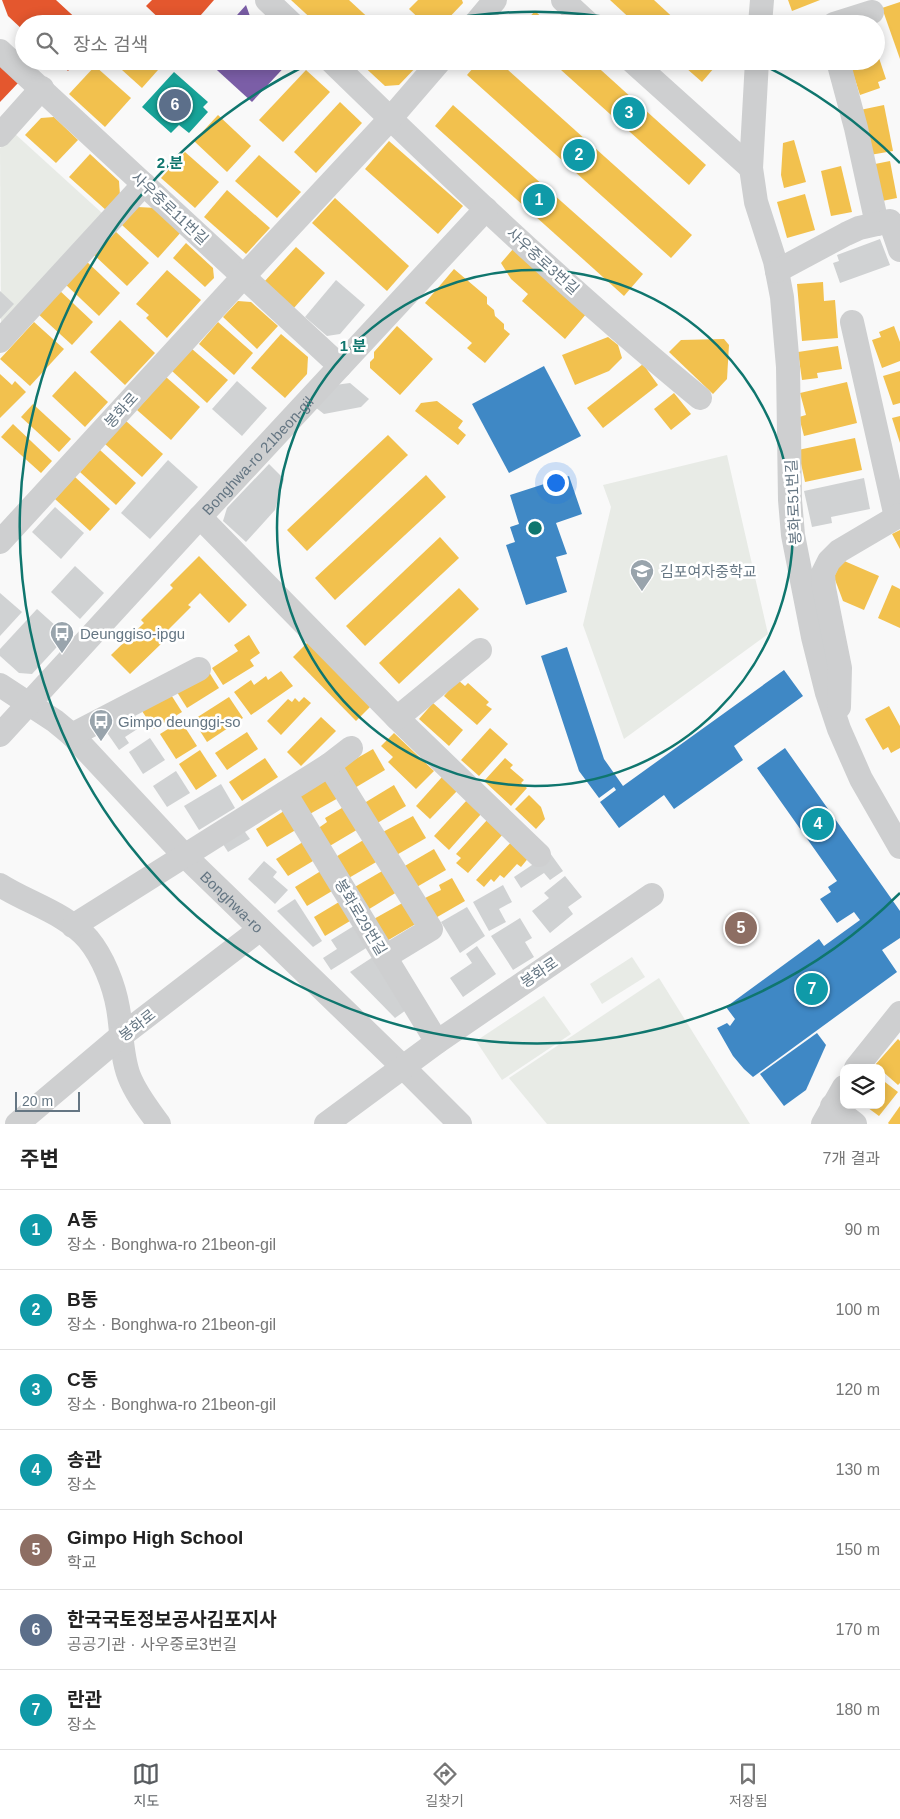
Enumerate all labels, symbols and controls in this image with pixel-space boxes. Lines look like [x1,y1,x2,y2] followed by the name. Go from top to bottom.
[15,15,885,70] search box
[33,29,61,57] icon: search
[73,34,148,55] text: 장소 검색
[159,86,191,124] pin: 6
[613,94,645,132] pin: 3
[563,136,595,174] pin: 2
[157,154,183,171] text: 2 분
[128,168,212,248] street label: 사우중로11번길
[523,181,555,219] pin: 1
[503,224,583,298] street label: 사우중로3번길
[340,337,366,354] text: 1 분
[101,389,141,431] street label: 봉화로
[198,393,316,518] street label: Bonghwa-ro 21beon-gil
[782,459,804,545] street label: 봉화로51번길
[543,470,569,496] your location
[526,519,544,537] centre of rings
[629,558,655,592] school or university icon: 김포여자중학교
[660,563,757,580] place label: 김포여자중학교
[49,620,75,654] bus stop icon: Deunggiso-ipgu
[80,625,185,642] place label: Deunggiso-ipgu
[88,708,114,742] bus stop icon: Gimpo deunggi-so
[118,713,241,730] place label: Gimpo deunggi-so
[802,805,834,843] pin: 4
[197,867,267,936] street label: Bonghwa-ro
[332,876,390,958] street label: 봉화로29번길
[725,909,757,947] pin: 5
[517,953,561,991] street label: 봉화로
[796,970,828,1008] pin: 7
[115,1006,159,1044] street label: 봉화로
[840,1064,885,1109] map controls
[840,1064,885,1109] button: layers
[15,1089,80,1112] scale bar
[22,1093,53,1109] text: 20 m
[20,1147,59,1170] text: 주변
[822,1150,880,1167] text: 7개 결과
[67,1209,98,1230] text: A동
[32,1221,40,1238] text: 1
[844,1221,880,1238] text: 90 m
[67,1236,276,1253] text: 장소 · Bonghwa-ro 21beon-gil
[67,1289,98,1310] text: B동
[32,1301,40,1318] text: 2
[836,1301,880,1318] text: 100 m
[67,1316,276,1333] text: 장소 · Bonghwa-ro 21beon-gil
[67,1369,98,1390] text: C동
[32,1381,40,1398] text: 3
[836,1381,880,1398] text: 120 m
[67,1396,276,1413] text: 장소 · Bonghwa-ro 21beon-gil
[67,1449,102,1470] text: 송관
[32,1461,40,1478] text: 4
[836,1461,880,1478] text: 130 m
[67,1476,96,1493] text: 장소
[67,1527,243,1548] text: Gimpo High School
[32,1541,40,1558] text: 5
[836,1541,880,1558] text: 150 m
[67,1554,96,1571] text: 학교
[67,1609,277,1630] text: 한국국토정보공사김포지사
[32,1621,40,1638] text: 6
[836,1621,880,1638] text: 170 m
[67,1636,237,1653] text: 공공기관 · 사우중로3번길
[67,1689,102,1710] text: 란관
[32,1701,40,1718] text: 7
[836,1701,880,1718] text: 180 m
[67,1716,96,1733] text: 장소
[132,1760,160,1810] tab: 지도
[425,1760,464,1810] tab: 길찾기
[729,1760,768,1810] tab: 저장됨

